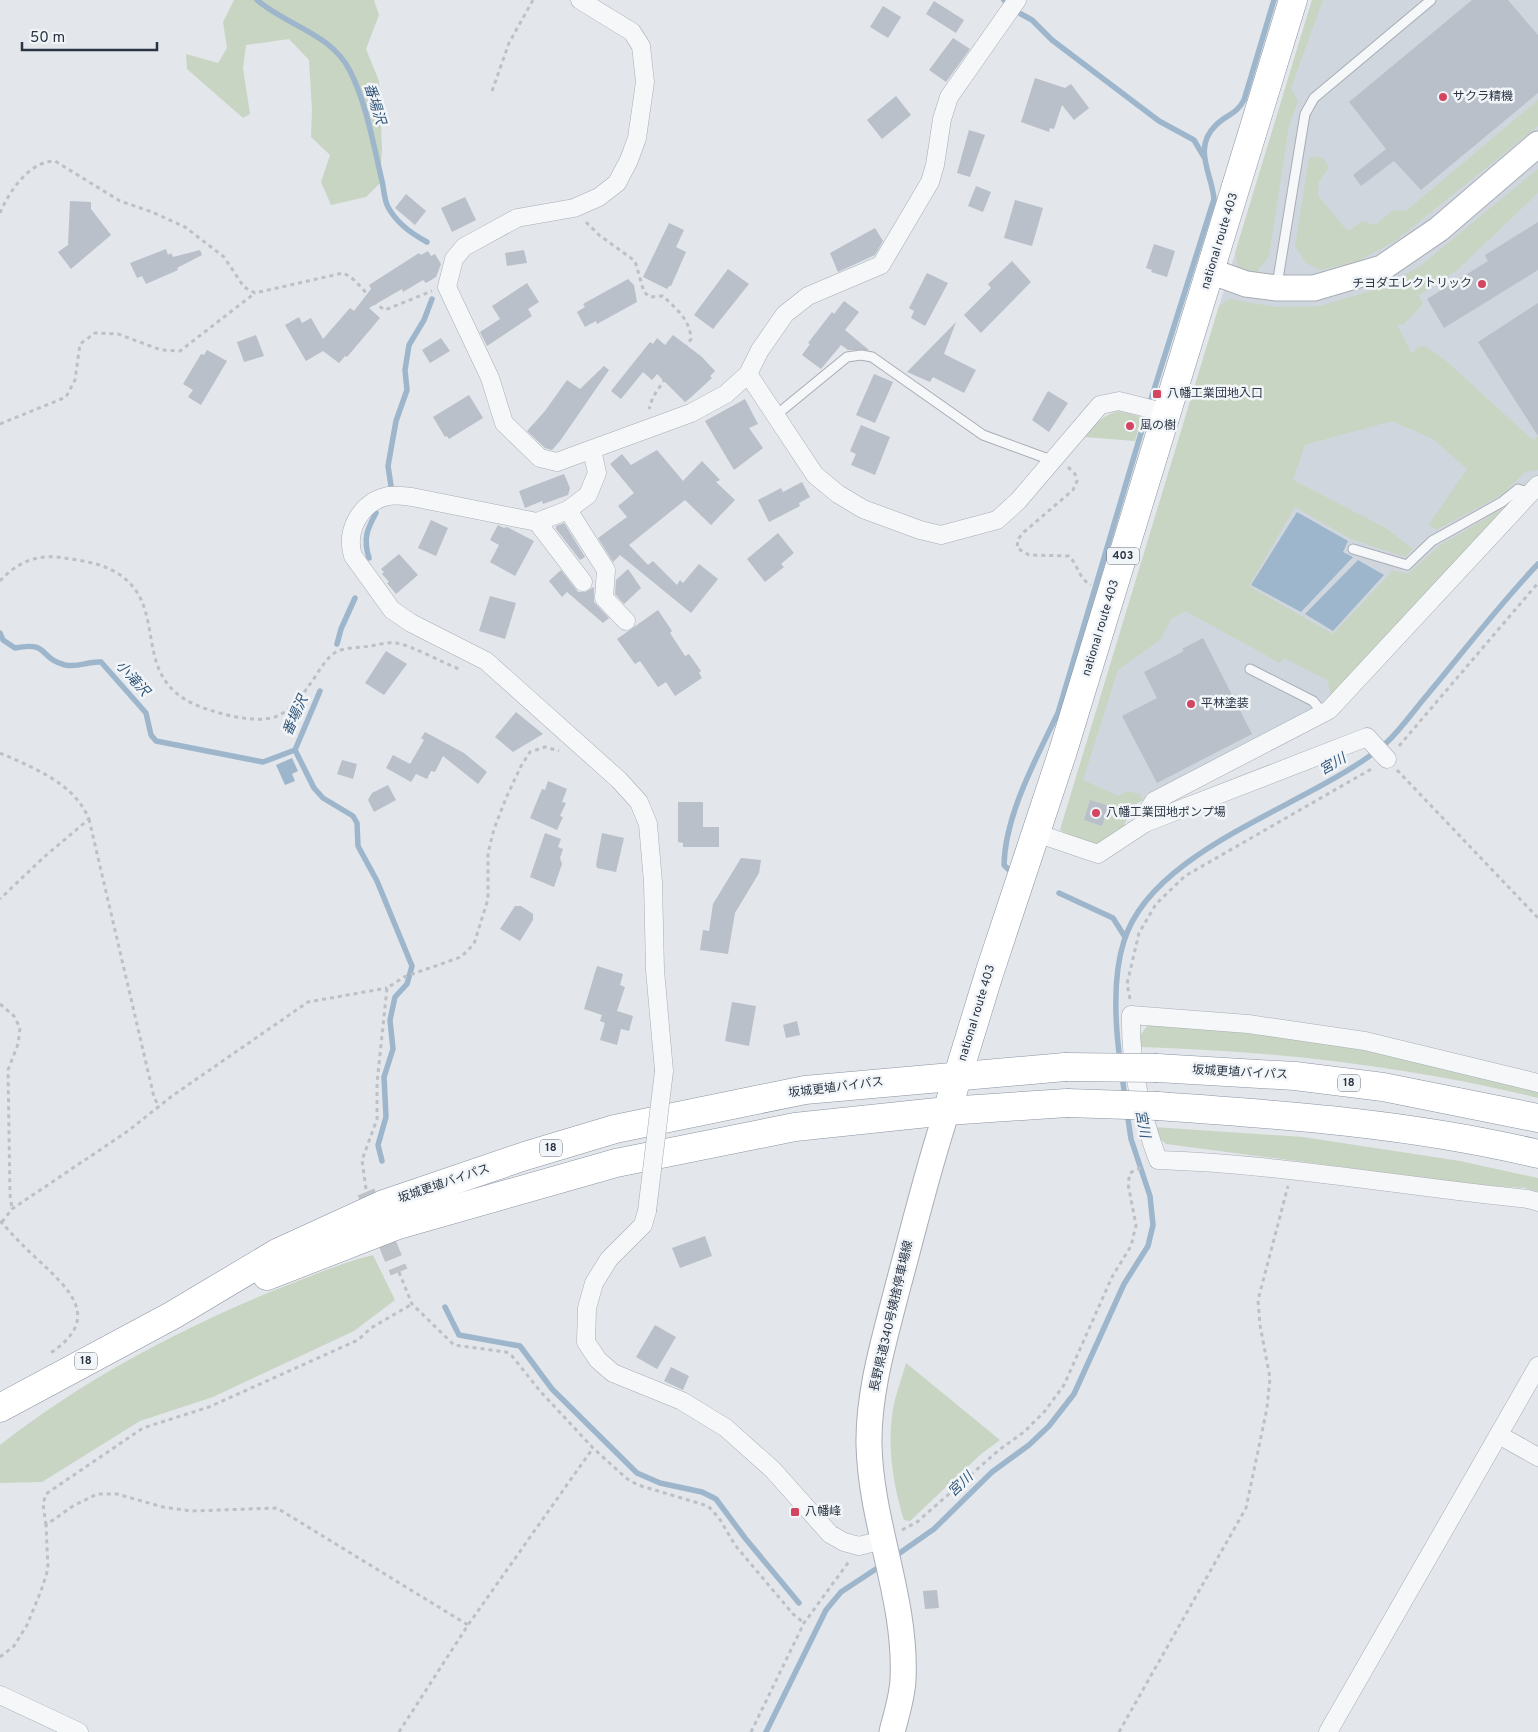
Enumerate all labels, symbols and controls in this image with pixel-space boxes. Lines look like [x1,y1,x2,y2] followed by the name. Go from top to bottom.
[22,20,158,52] scale bar
[30,29,65,48] text: 50 m
[360,81,389,128] water label: 番場沢
[1453,89,1513,105] place label: サクラ精機
[1437,91,1449,103] marker: サクラ精機
[1198,191,1242,291] street label: national route 403
[1352,276,1472,292] place label: チヨダエレクトリック
[1476,278,1488,290] marker: チヨダエレクトリック
[1167,386,1263,402] place label: 八幡工業団地入口
[1151,388,1163,400] marker: 八幡工業団地入口
[1140,418,1176,434] place label: 風の樹
[1124,420,1136,432] marker: 風の樹
[1107,548,1139,564] road number: 403
[1079,578,1123,678] street label: national route 403
[112,658,154,702] water label: 小滝沢
[280,692,313,739] water label: 番場沢
[1201,696,1249,712] place label: 平林塗装
[1185,698,1197,710] marker: 平林塗装
[1317,750,1351,779] water label: 宮川
[1106,805,1226,821] place label: 八幡工業団地ポンプ場
[1090,807,1102,819] marker: 八幡工業団地ポンプ場
[955,963,999,1063] street label: national route 403
[1192,1063,1288,1083] street label: 坂城更埴バイパス
[787,1074,885,1102] street label: 坂城更埴バイパス
[1338,1074,1360,1092] road number: 18
[1131,1109,1153,1141] water label: 宮川
[540,1140,562,1156] road number: 18
[396,1161,492,1207] street label: 坂城更埴バイパス
[867,1239,917,1393] street label: 長野県道340号姨捨停車場線
[75,1352,97,1370] road number: 18
[945,1468,978,1501] water label: 宮川
[805,1504,841,1520] place label: 八幡峰
[789,1506,801,1518] marker: 八幡峰

